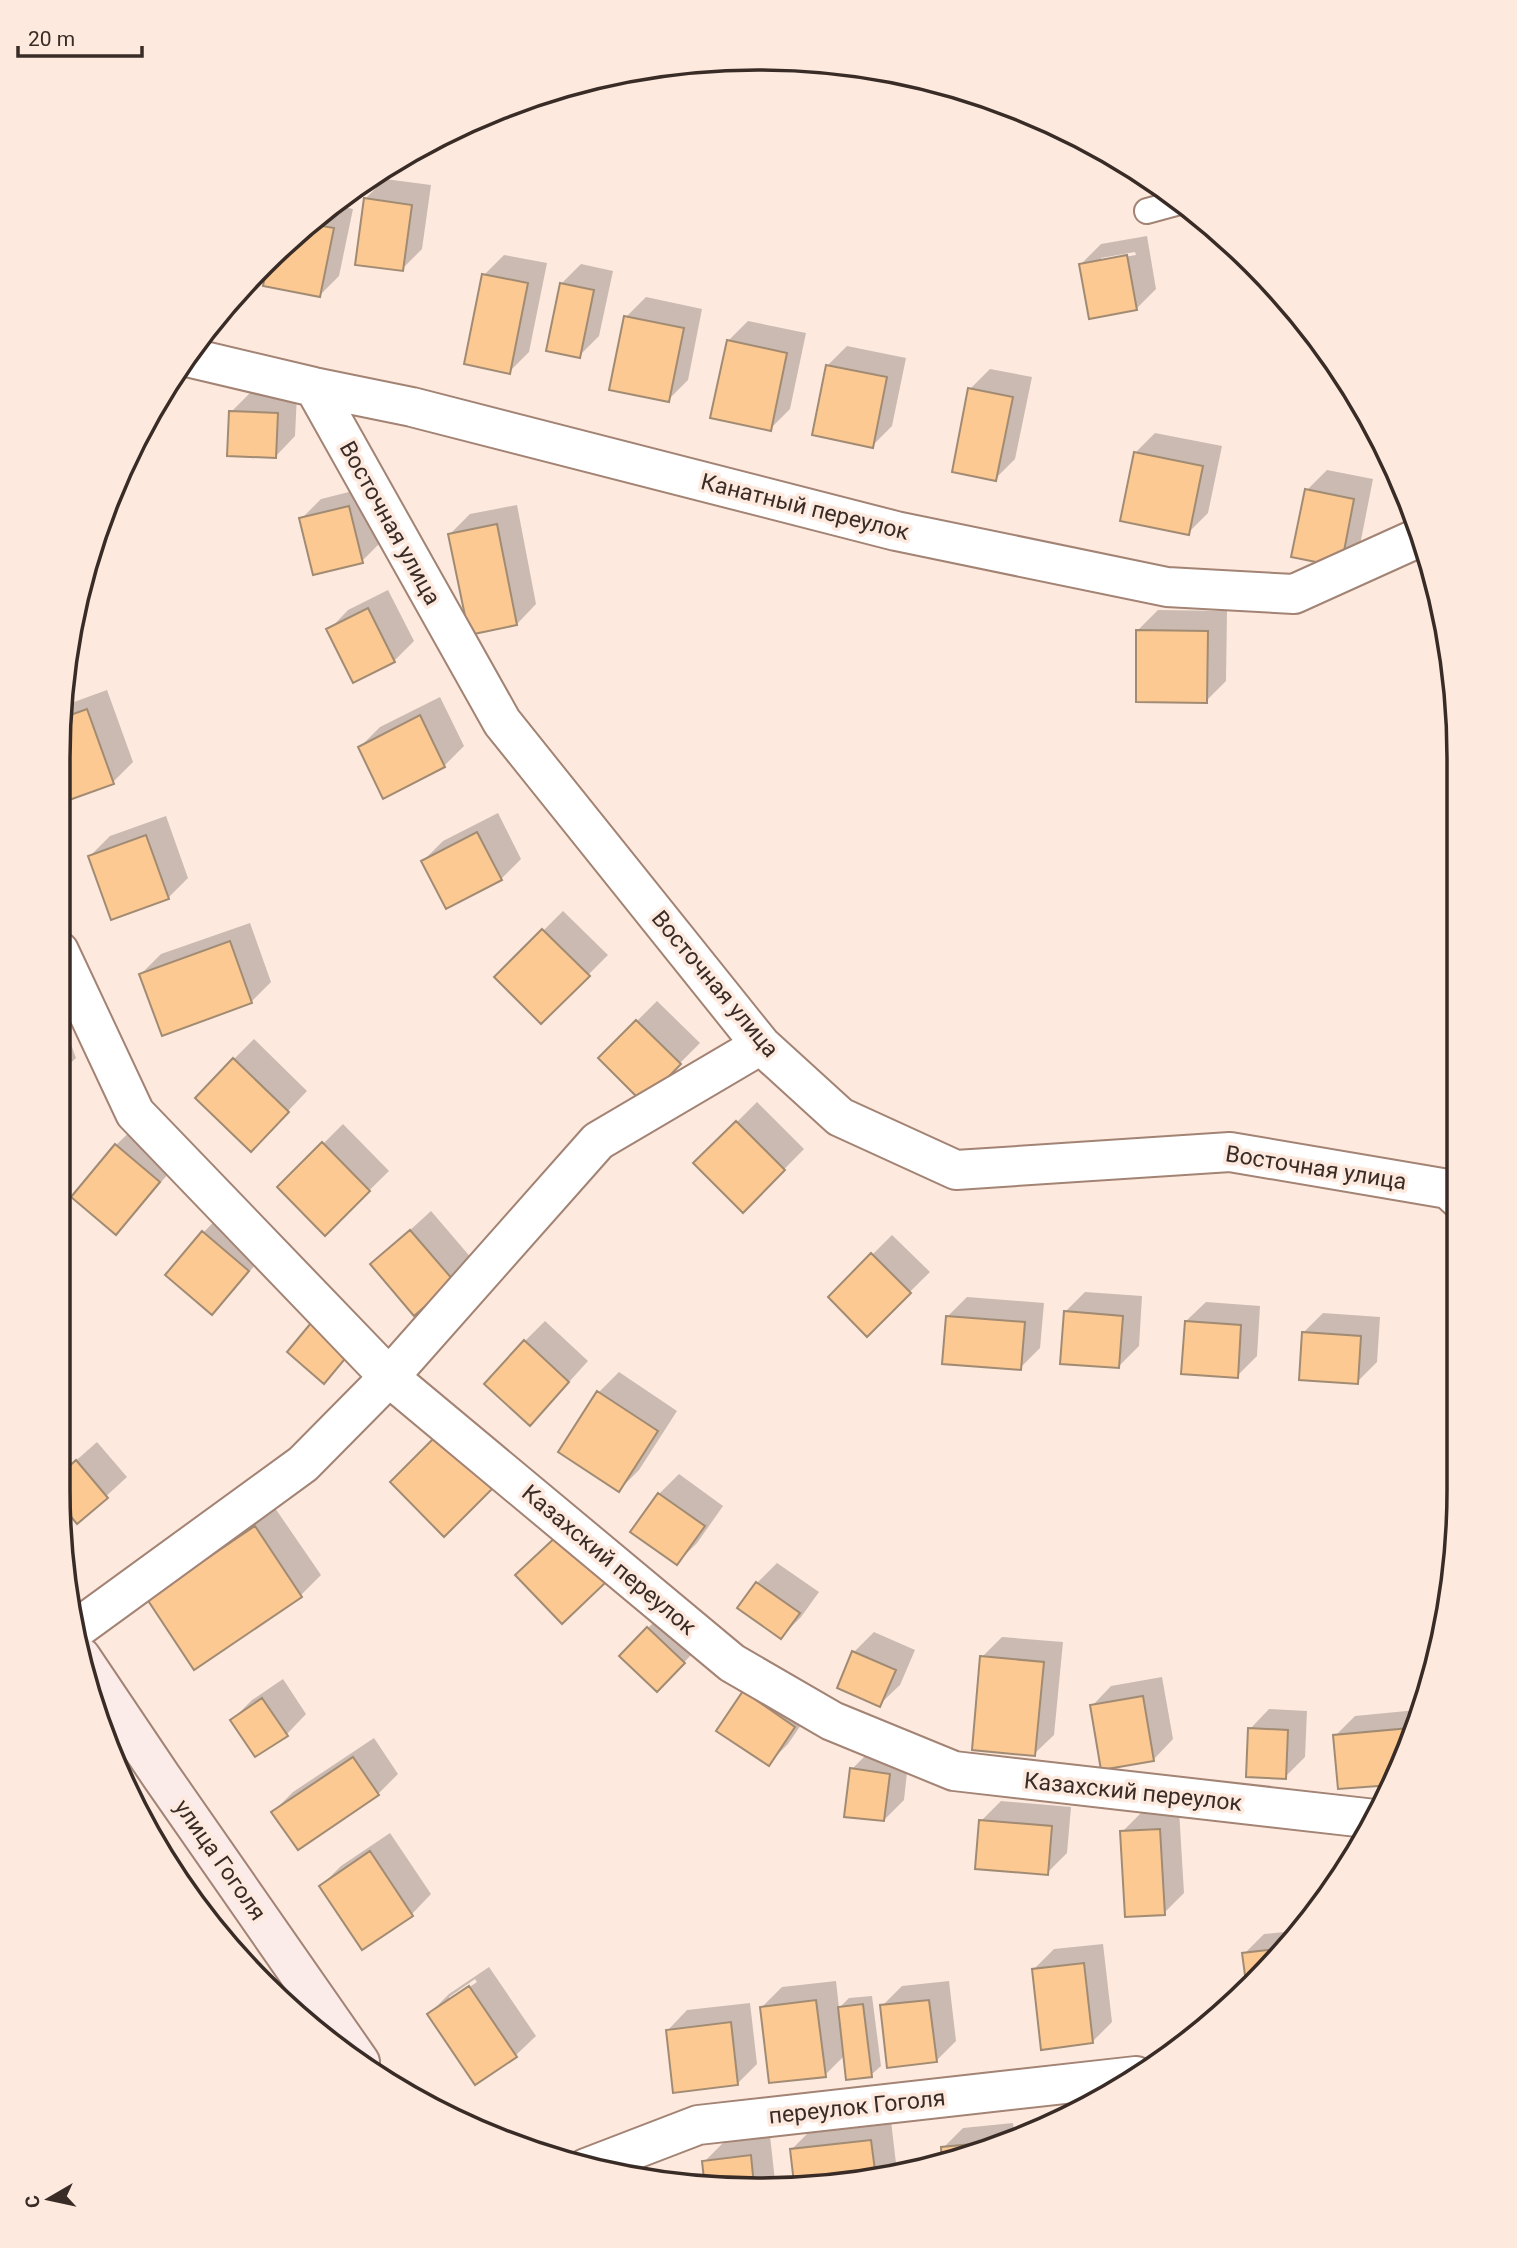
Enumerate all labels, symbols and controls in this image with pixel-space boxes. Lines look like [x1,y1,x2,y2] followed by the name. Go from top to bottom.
[18,14,142,58] scale bar
[28,27,75,51] text: 20 m
[334,436,446,610] street label: Восточная улица
[698,468,913,546] street label: Канатный переулок
[646,905,784,1063] street label: Восточная улица
[1224,1140,1408,1196] street label: Восточная улица
[516,1479,702,1641] street label: Казахский переулок
[1023,1767,1244,1817] street label: Казахский переулок
[169,1795,271,1925] street label: улица Гоголя
[767,2084,947,2130] street label: переулок Гоголя
[14,2164,84,2234] north arrow
[20,2194,45,2210] text: С

